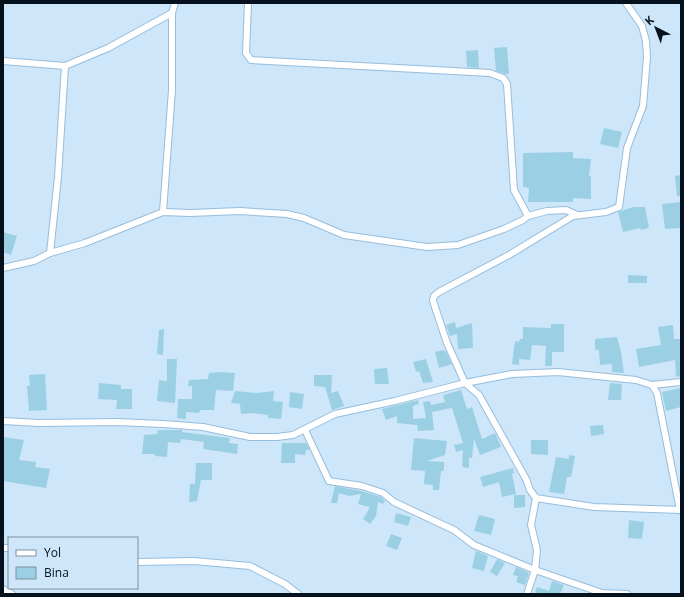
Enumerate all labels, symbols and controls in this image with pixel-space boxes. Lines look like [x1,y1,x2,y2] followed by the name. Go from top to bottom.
[636,8,676,48] north arrow
[641,12,657,28] text: K
[8,537,138,589] legend
[44,544,61,561] text: Yol
[44,564,69,581] text: Bina

